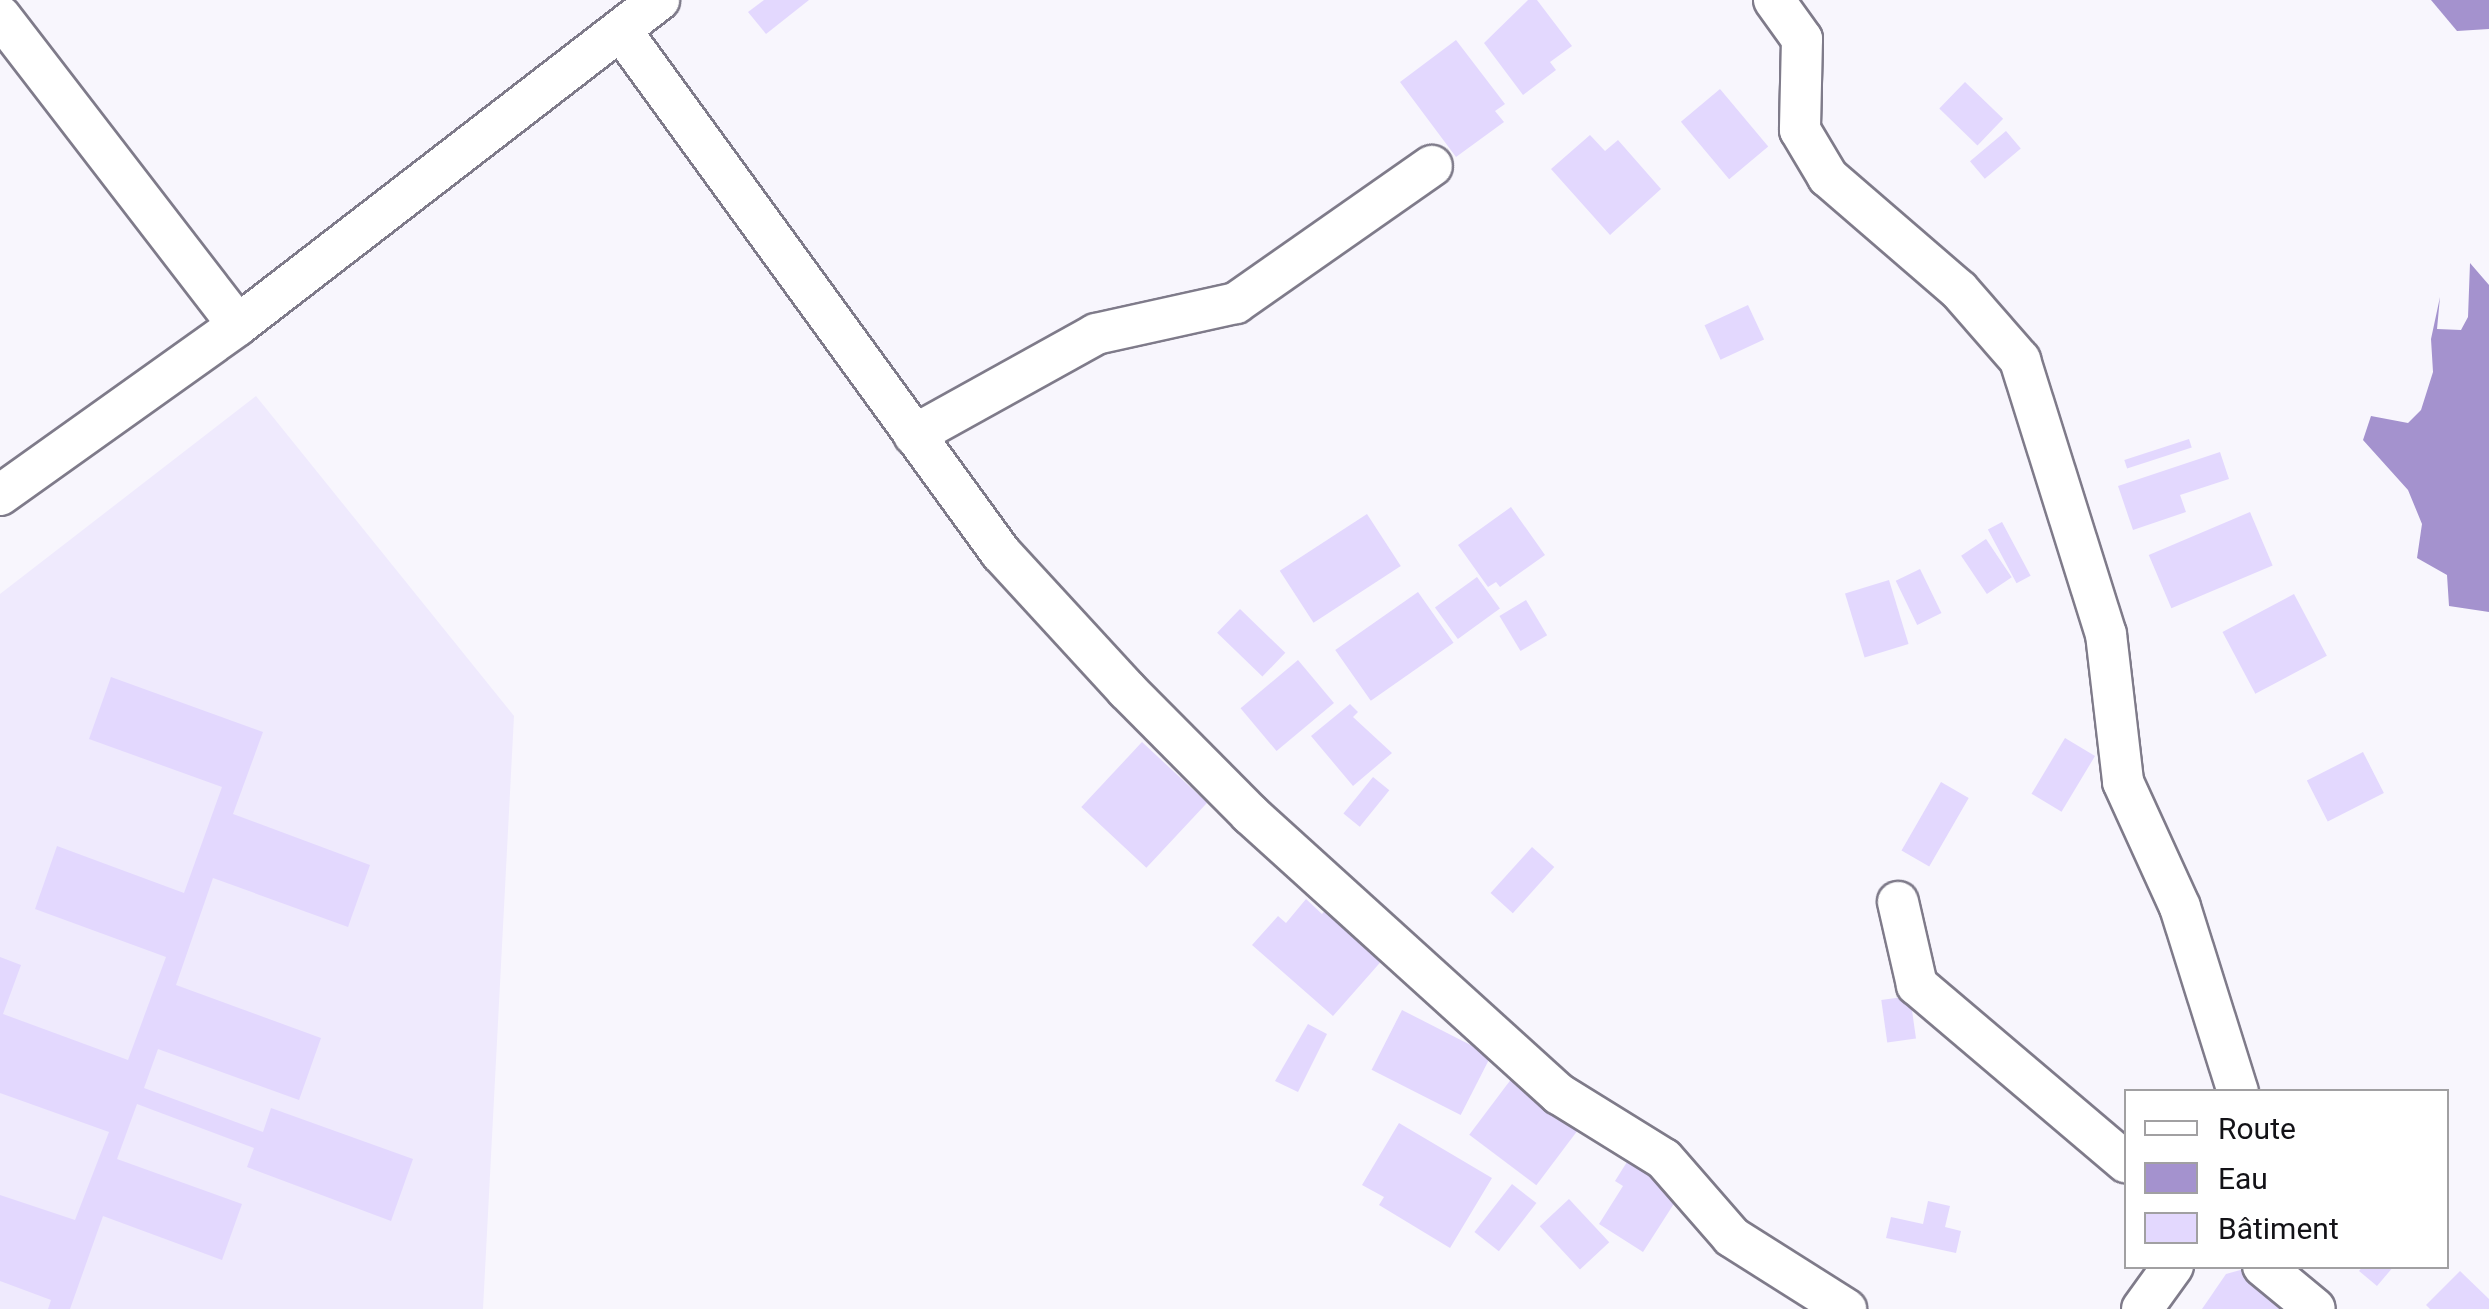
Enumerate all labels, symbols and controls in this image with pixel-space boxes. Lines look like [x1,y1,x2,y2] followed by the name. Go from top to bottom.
[2124,1089,2449,1269] legend
[2218,1111,2296,1146] text: Route
[2218,1161,2268,1196] text: Eau
[2218,1211,2339,1246] text: Bâtiment

